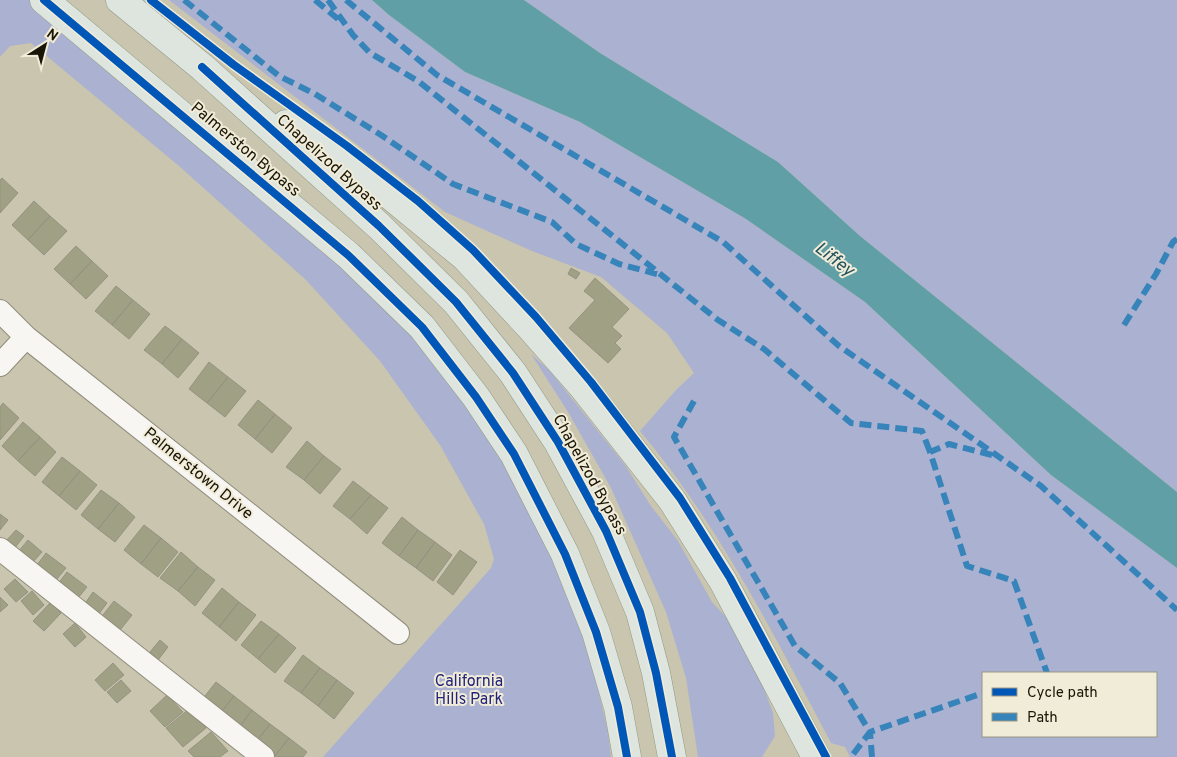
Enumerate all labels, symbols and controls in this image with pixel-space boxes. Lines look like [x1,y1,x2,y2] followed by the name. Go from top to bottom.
[20,20,70,70] north arrow
[43,26,61,46] text: N
[186,98,304,202] street label: Palmerston Bypass
[272,110,386,216] street label: Chapelizod Bypass
[809,238,860,284] water label: Liffey
[547,411,631,539] street label: Chapelizod Bypass
[139,424,257,524] street label: Palmerstown Drive
[435,672,503,710] park label: California Hills Park
[982,672,1157,737] legend
[1027,684,1098,703] text: Cycle path
[1027,709,1058,728] text: Path

